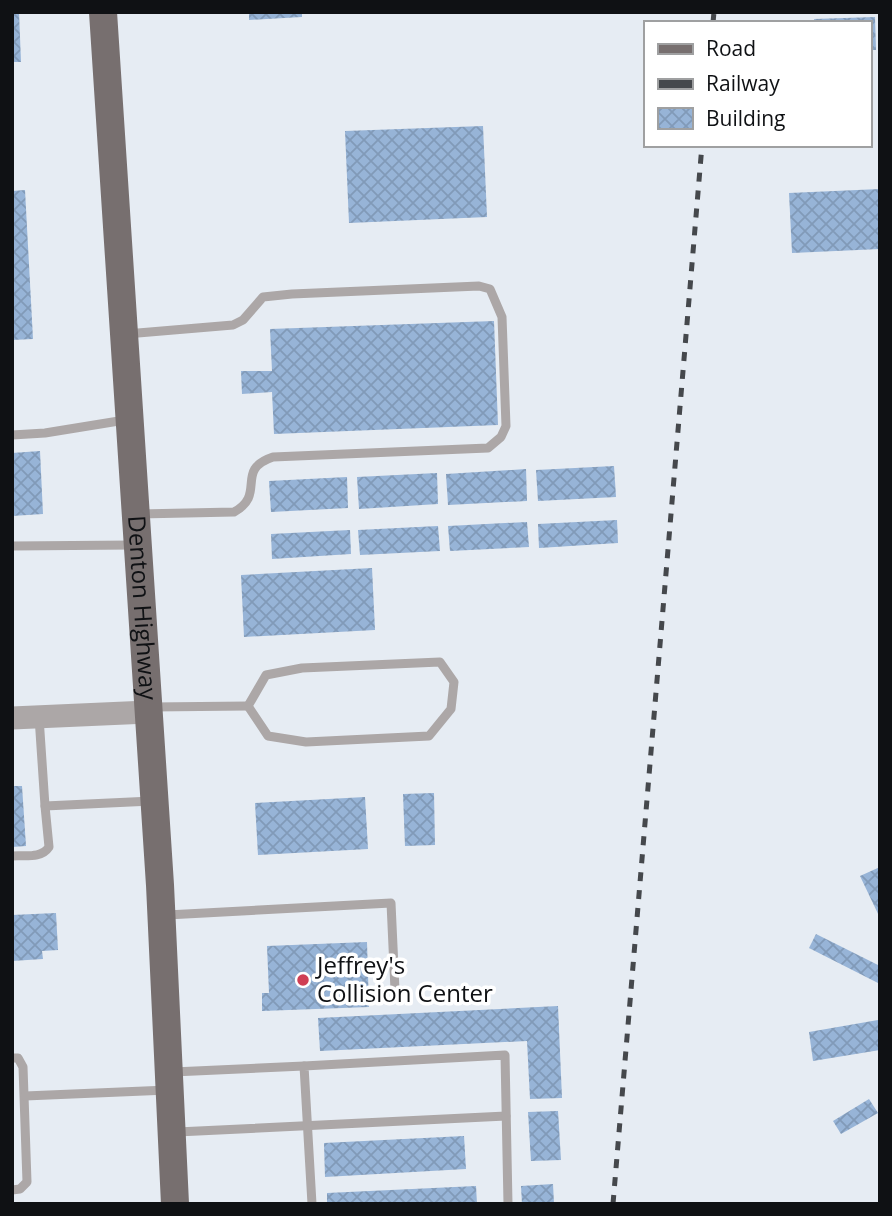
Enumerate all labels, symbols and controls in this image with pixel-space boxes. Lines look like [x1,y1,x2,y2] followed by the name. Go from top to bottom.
[644,21,871,147] legend
[706,34,756,62] text: Road
[706,69,780,97] text: Railway
[706,104,785,132] text: Building
[121,514,166,702] street label: Denton Highway
[315,948,493,1009] place label: Jeffrey's Collision Center
[295,972,311,988] marker: Jeffrey's Collision Center

